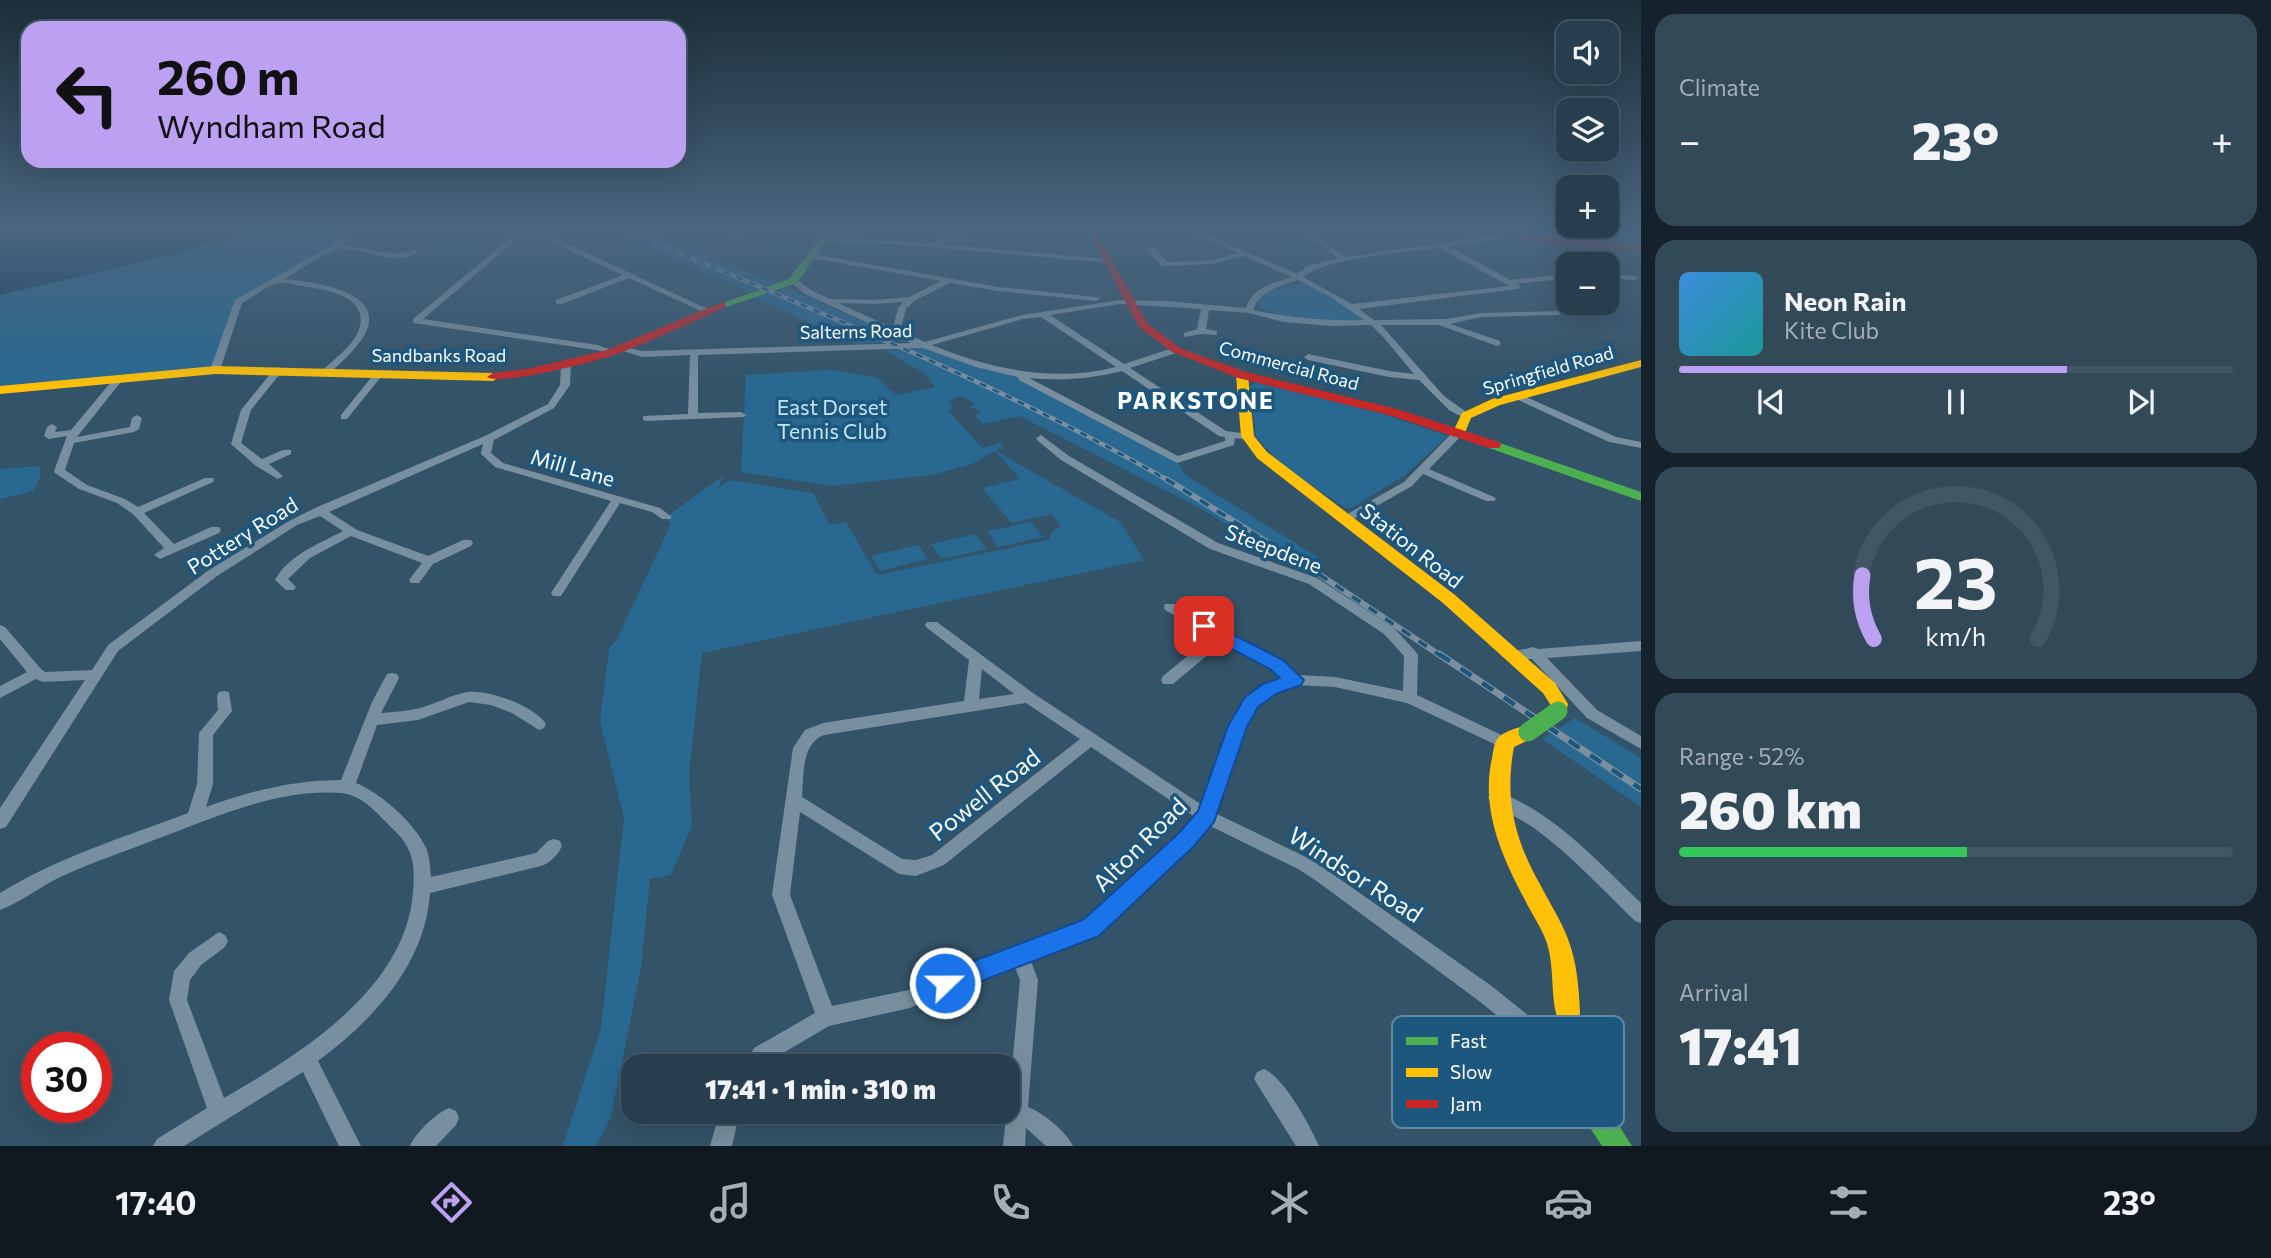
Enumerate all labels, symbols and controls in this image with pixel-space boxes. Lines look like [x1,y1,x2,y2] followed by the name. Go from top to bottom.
[1556,21,1619,315] map controls
[1556,21,1619,84] button: sound
[157,45,299,105] text: 260 m
[42,49,133,140] icon: left
[1679,73,1760,101] text: Climate
[1556,98,1619,161] button: layers
[157,105,386,145] text: Wyndham Road
[1912,107,1999,171] text: 23°
[1679,116,1701,163] text: −
[2211,116,2233,163] text: +
[1556,175,1619,238] button: +
[1556,252,1619,315] button: −
[1784,285,1907,316] text: Neon Rain
[1784,316,1879,344] text: Kite Club
[800,319,912,343] street label: Salterns Road
[1217,336,1361,394] street label: Commercial Road
[1480,341,1616,399] street label: Springfield Road
[372,344,506,366] street label: Sandbanks Road
[1752,383,1790,421] icon: previous
[1937,383,1975,421] icon: pause
[2122,383,2160,421] icon: next
[1117,386,1275,414] district label: PARKSTONE
[777,394,887,443] park label: East Dorset Tennis Club
[528,443,618,491] street label: Mill Lane
[182,491,302,579] street label: Pottery Road
[1356,497,1468,593] street label: Station Road
[1222,518,1326,578] street label: Steepdene
[1914,535,1998,624] text: 23
[1174,596,1234,656] pin
[1185,607,1223,645] icon: arrive
[1926,621,1986,651] text: km/h
[923,742,1045,846] street label: Powell Road
[1679,742,1804,770] text: Range · 52%
[1679,776,1862,840] text: 260 km
[1086,791,1192,897] street label: Alton Road
[1284,820,1428,928] street label: Windsor Road
[908,946,982,1020] position arrow
[1679,978,1749,1006] text: Arrival
[1679,1012,1802,1076] text: 17:41
[1392,1016,1624,1128] legend
[1450,1029,1487,1052] text: Fast
[21,1032,112,1123] speed limit sign: 30
[1450,1060,1492,1083] text: Slow
[705,1073,936,1104] text: 17:41 · 1 min · 310 m
[1450,1092,1482,1115] text: Jam
[427,1178,476,1227] icon: directions
[706,1178,755,1227] icon: music
[986,1178,1035,1227] icon: phone
[1265,1178,1314,1227] icon: climate
[1544,1178,1593,1227] icon: car
[1824,1178,1873,1227] icon: filters
[115,1182,197,1222] text: 17:40
[2103,1182,2156,1222] text: 23°

